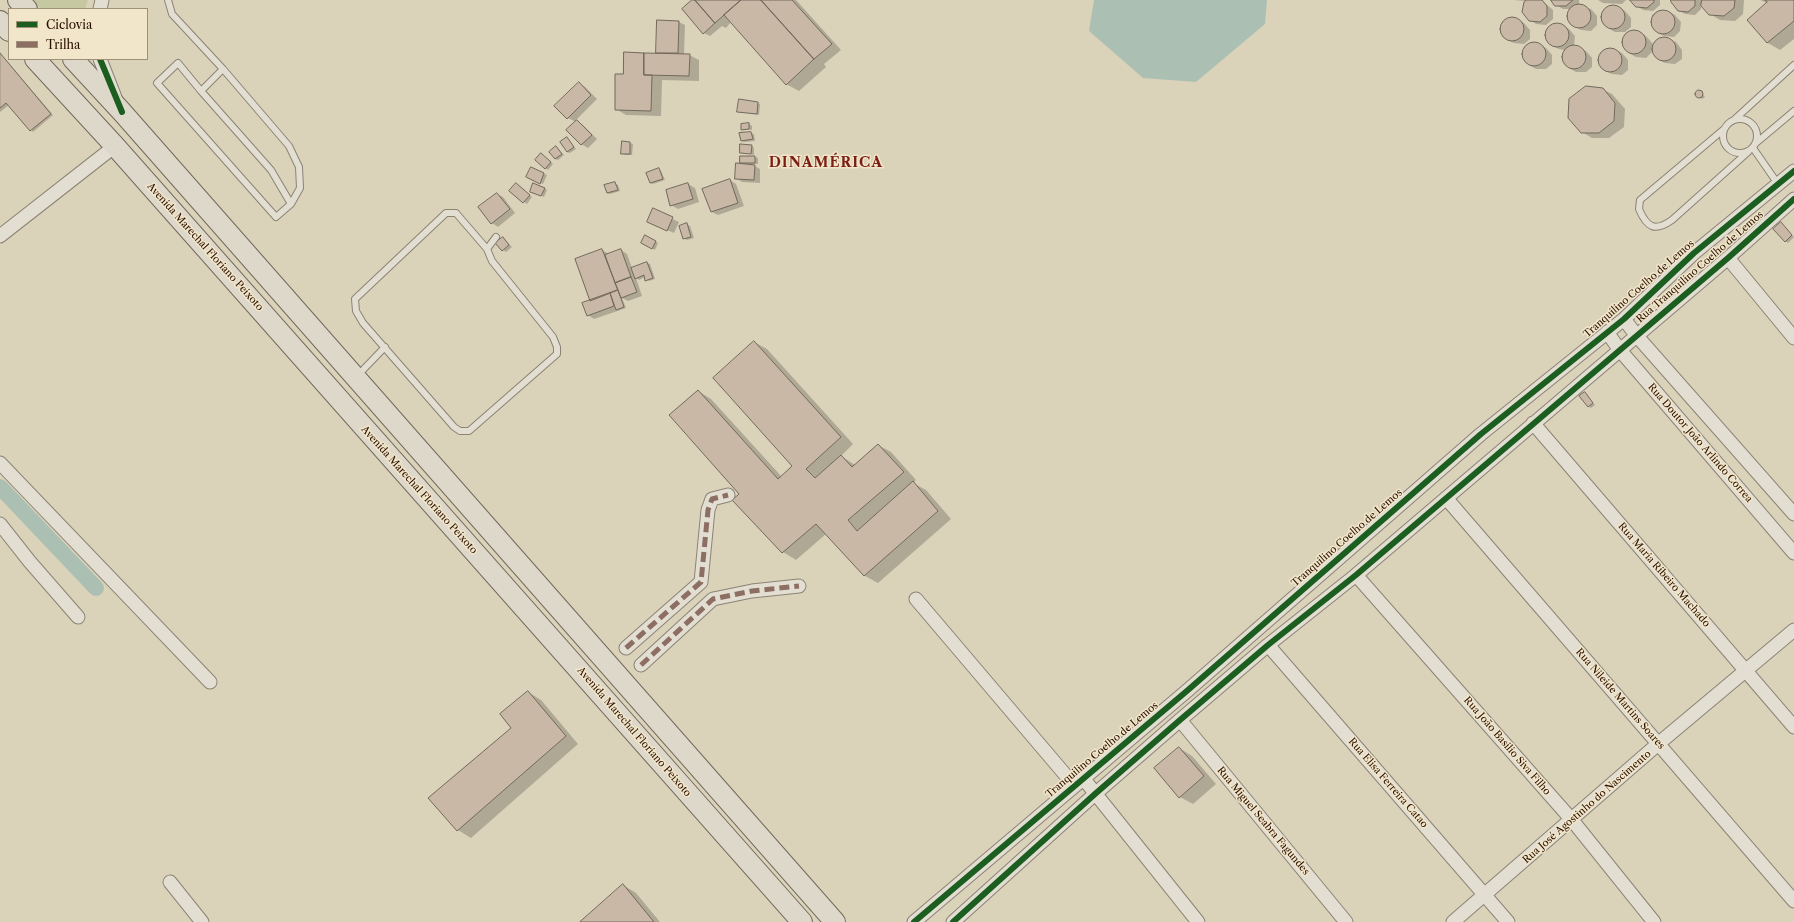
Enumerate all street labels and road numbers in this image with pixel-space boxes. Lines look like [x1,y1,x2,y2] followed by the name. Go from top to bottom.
[144,181,266,313] street label: Avenida Marechal Floriano Peixoto
[1634,209,1766,325] street label: Rua Tranquilino Coelho de Lemos
[1581,238,1697,340] street label: Tranquilino Coelho de Lemos
[1645,381,1755,505] street label: Rua Doutor João Arlindo Correa
[358,424,480,556] street label: Avenida Marechal Floriano Peixoto
[1289,487,1405,589] street label: Tranquilino Coelho de Lemos
[1615,520,1713,630] street label: Rua Maria Ribeiro Machado
[1573,646,1667,752] street label: Rua Nileide Martins Soares
[574,665,694,799] street label: Avenida Marechal Floriano Peixoto
[1461,694,1553,798] street label: Rua João Basilio Siva Filho
[1044,700,1160,800] street label: Tranquilino Coelho de Lemos
[1346,736,1430,830] street label: Rua Elisa Ferreira Catao
[1520,748,1654,866] street label: Rua José Agostinho do Nascimento
[1214,765,1312,877] street label: Rua Miguel Seabra Fagundes

